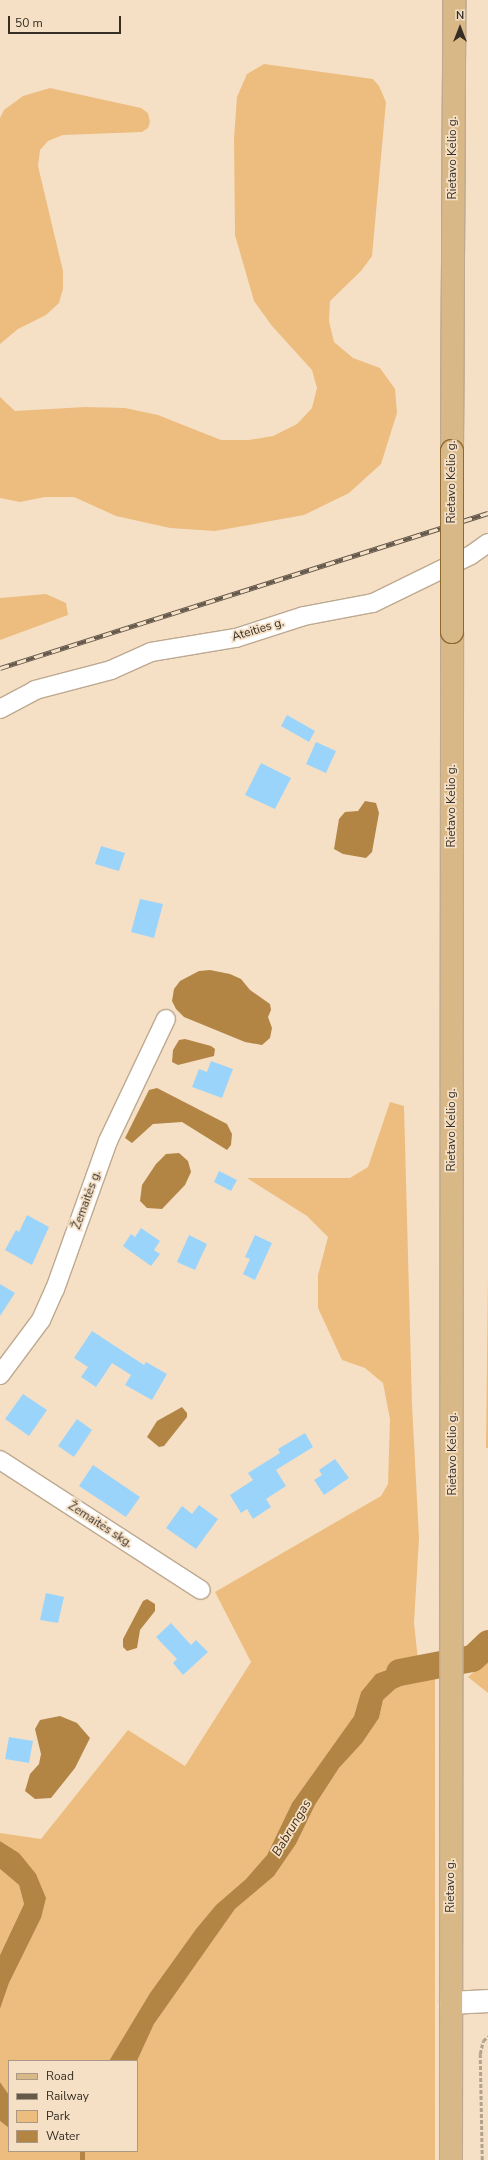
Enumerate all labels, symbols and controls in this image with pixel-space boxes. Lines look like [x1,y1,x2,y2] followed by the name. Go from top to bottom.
[10,8,123,34] scale bar
[440,8,480,48] north arrow
[456,8,464,23] text: N
[15,15,43,31] text: 50 m
[446,116,460,200] street label: Rietavo Kelio g.
[445,440,459,524] street label: Rietavo Kelio g.
[230,615,286,645] street label: Ateities g.
[445,764,459,848] street label: Rietavo Kelio g.
[445,1088,459,1172] street label: Rietavo Kelio g.
[70,1168,104,1232] street label: Žemaitės g.
[446,1412,460,1496] street label: Rietavo Kelio g.
[65,1499,135,1551] street label: Žemaitės skg.
[269,1797,315,1859] water label: Babrungas
[444,1859,458,1913] street label: Rietavo g.
[8,2060,138,2152] legend
[46,2068,74,2084] text: Road
[46,2088,89,2104] text: Railway
[46,2108,70,2124] text: Park
[46,2128,80,2144] text: Water

